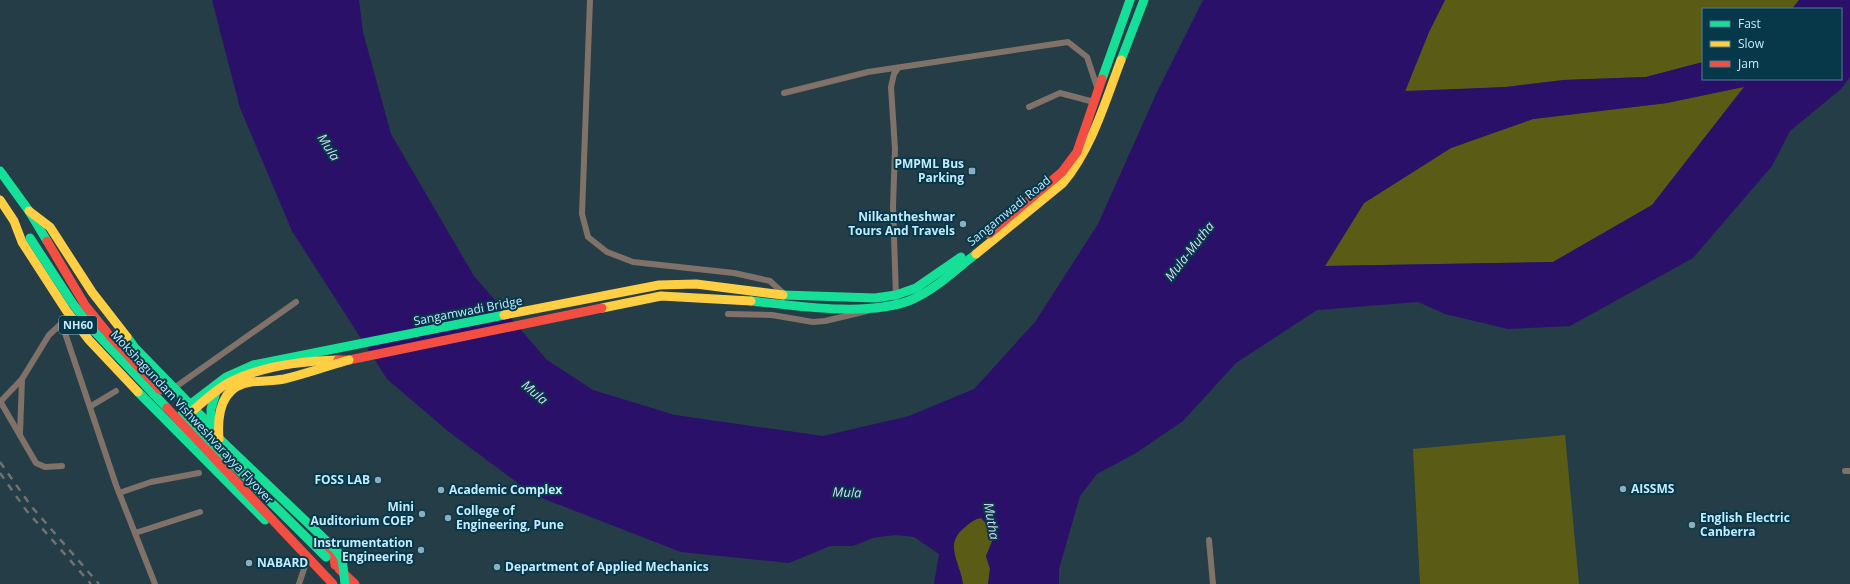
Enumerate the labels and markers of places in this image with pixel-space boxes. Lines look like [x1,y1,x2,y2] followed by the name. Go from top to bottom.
[894,155,964,186] place label: PMPML Bus Parking
[967,166,977,176] marker: PMPML Bus Parking
[848,208,956,239] place label: Nilkantheshwar Tours And Travels
[958,219,968,229] marker: Nilkantheshwar Tours And Travels
[314,471,370,488] place label: FOSS LAB
[373,475,383,485] marker: FOSS LAB
[1631,480,1675,497] place label: AISSMS
[449,481,562,498] place label: Academic Complex
[1618,484,1628,494] marker: AISSMS
[436,485,446,495] marker: Academic Complex
[311,498,414,529] place label: Mini Auditorium COEP
[456,502,564,533] place label: College of Engineering, Pune
[417,509,427,519] marker: Mini Auditorium COEP
[1700,509,1790,540] place label: English Electric Canberra
[443,513,453,523] marker: College of Engineering, Pune
[1687,520,1697,530] marker: English Electric Canberra
[313,534,413,565] place label: Instrumentation Engineering
[416,545,426,555] marker: Instrumentation Engineering
[257,554,308,571] place label: NABARD
[244,558,254,568] marker: NABARD
[505,558,709,575] place label: Department of Applied Mechanics
[492,562,502,572] marker: Department of Applied Mechanics

